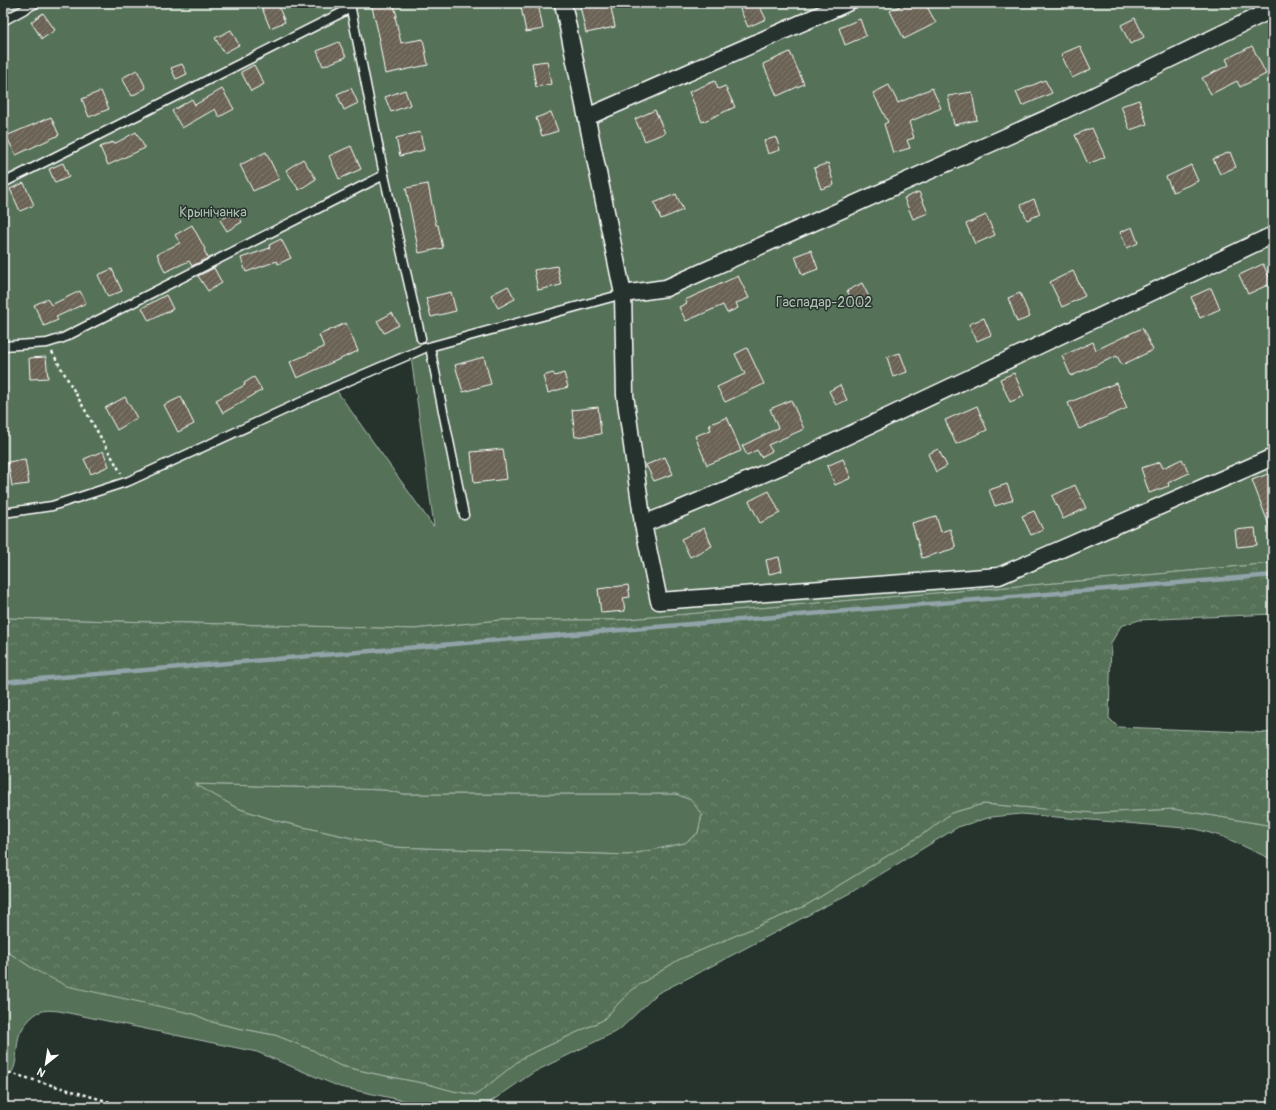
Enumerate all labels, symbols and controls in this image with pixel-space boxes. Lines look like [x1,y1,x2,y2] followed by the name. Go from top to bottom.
[179,204,247,221] park label: Крынічанка
[776,294,872,311] park label: Гаспадар-2002
[26,1044,66,1084] north arrow
[34,1064,48,1080] text: N

